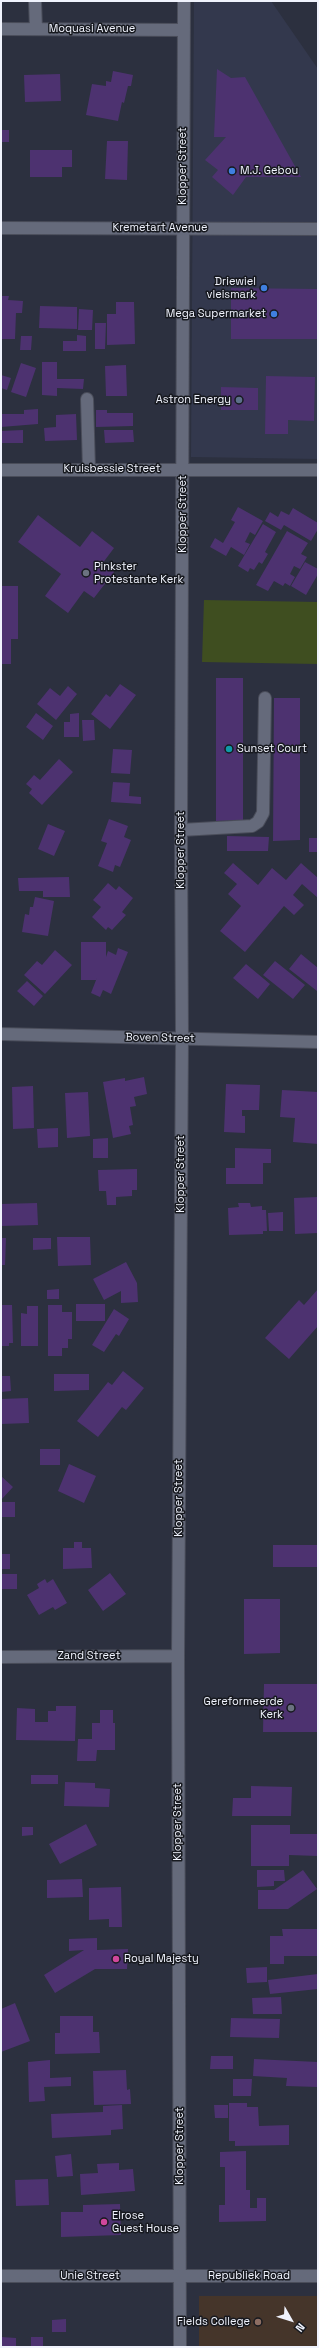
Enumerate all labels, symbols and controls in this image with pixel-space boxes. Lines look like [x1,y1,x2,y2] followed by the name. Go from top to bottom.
[49,22,135,36] street label: Moquasi Avenue
[176,127,190,205] street label: Klopper Street
[240,164,298,178] place label: M.J. Gebou
[227,166,237,176] marker: M.J. Gebou
[112,221,208,235] street label: Kremetart Avenue
[207,275,256,301] place label: Driewiel vleismark
[259,283,269,293] marker: Driewiel vleismark
[166,307,266,321] place label: Mega Supermarket
[269,309,279,319] marker: Mega Supermarket
[156,393,231,407] place label: Astron Energy
[234,395,244,405] marker: Astron Energy
[64,462,160,476] street label: Kruisbessie Street
[176,475,190,553] street label: Klopper Street
[94,560,183,586] place label: Pinkster Protestante Kerk
[81,568,91,578] marker: Pinkster Protestante Kerk
[237,742,307,756] place label: Sunset Court
[224,744,234,754] marker: Sunset Court
[174,811,188,889] street label: Klopper Street
[125,1031,195,1045] street label: Boven Street
[174,1135,188,1213] street label: Klopper Street
[172,1459,186,1537] street label: Klopper Street
[58,1649,120,1663] street label: Zand Street
[203,1695,283,1721] place label: Gereformeerde Kerk
[286,1703,296,1713] marker: Gereformeerde Kerk
[171,1783,185,1861] street label: Klopper Street
[124,1952,199,1966] place label: Royal Majesty
[111,1954,121,1964] marker: Royal Majesty
[173,2107,187,2185] street label: Klopper Street
[112,2209,179,2235] place label: Elrose Guest House
[99,2217,109,2227] marker: Elrose Guest House
[60,2269,120,2283] street label: Unie Street
[208,2269,290,2283] street label: Republiek Road
[271,2300,311,2340] north arrow
[177,2315,250,2329] place label: Fields College
[253,2317,263,2327] marker: Fields College
[293,2320,308,2335] text: N

